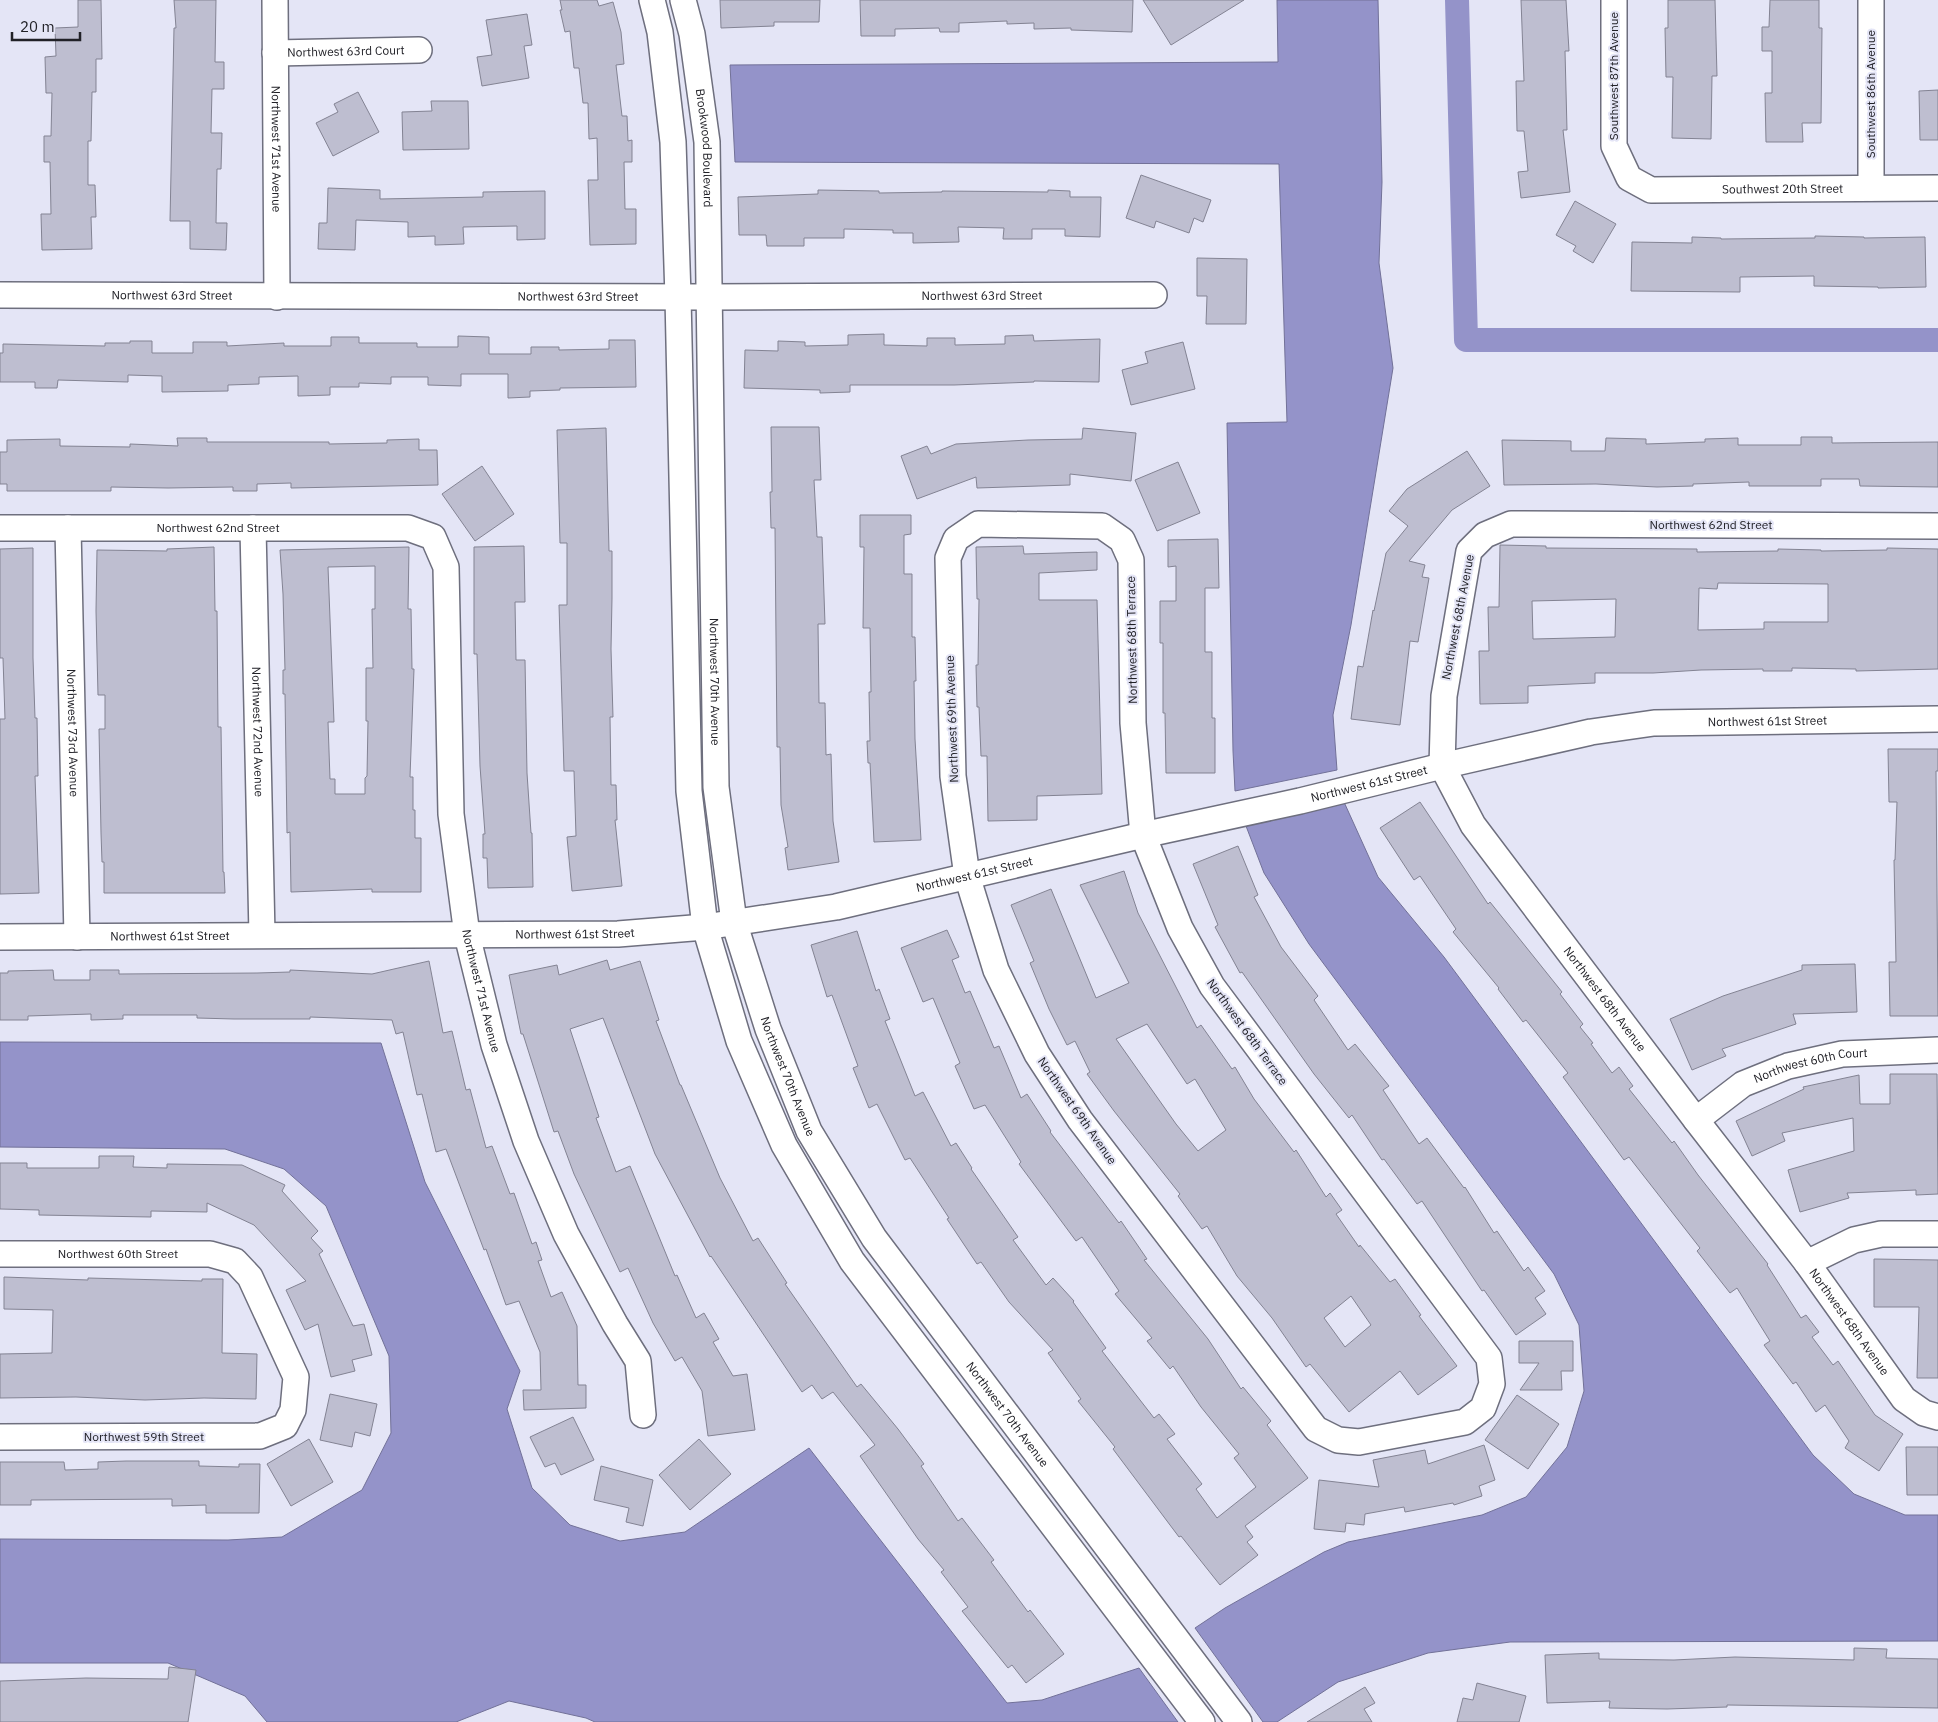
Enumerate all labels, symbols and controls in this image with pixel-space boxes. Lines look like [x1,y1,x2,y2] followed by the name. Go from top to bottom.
[12,10,80,42] scale bar
[1606,11,1621,140] street label: Southwest 87th Avenue
[20,17,55,36] text: 20 m
[1863,29,1878,158] street label: Southwest 86th Avenue
[287,42,405,60] street label: Northwest 63rd Court
[269,86,284,213] street label: Northwest 71st Avenue
[693,88,716,207] street label: Brookwood Boulevard
[1722,181,1843,197] street label: Southwest 20th Street
[112,287,232,303] street label: Northwest 63rd Street
[518,288,638,304] street label: Northwest 63rd Street
[922,288,1042,303] street label: Northwest 63rd Street
[1649,517,1773,532] street label: Northwest 62nd Street
[156,520,280,535] street label: Northwest 62nd Street
[1438,552,1477,681] street label: Northwest 68th Avenue
[1123,576,1140,704] street label: Northwest 68th Terrace
[707,618,723,746] street label: Northwest 70th Avenue
[942,655,961,783] street label: Northwest 69th Avenue
[249,667,267,798] street label: Northwest 72nd Avenue
[64,669,82,797] street label: Northwest 73rd Avenue
[1708,713,1827,729] street label: Northwest 61st Street
[1309,762,1429,805] street label: Northwest 61st Street
[914,853,1034,895] street label: Northwest 61st Street
[515,925,635,941] street label: Northwest 61st Street
[110,928,230,943] street label: Northwest 61st Street
[459,928,504,1055] street label: Northwest 71st Avenue
[1561,943,1650,1055] street label: Northwest 68th Avenue
[1204,976,1291,1088] street label: Northwest 68th Terrace
[758,1015,819,1139] street label: Northwest 70th Avenue
[1751,1045,1868,1086] street label: Northwest 60th Court
[1035,1054,1120,1168] street label: Northwest 69th Avenue
[58,1246,178,1261] street label: Northwest 60th Street
[1806,1265,1893,1378] street label: Northwest 68th Avenue
[963,1359,1052,1470] street label: Northwest 70th Avenue
[84,1429,204,1444] street label: Northwest 59th Street

